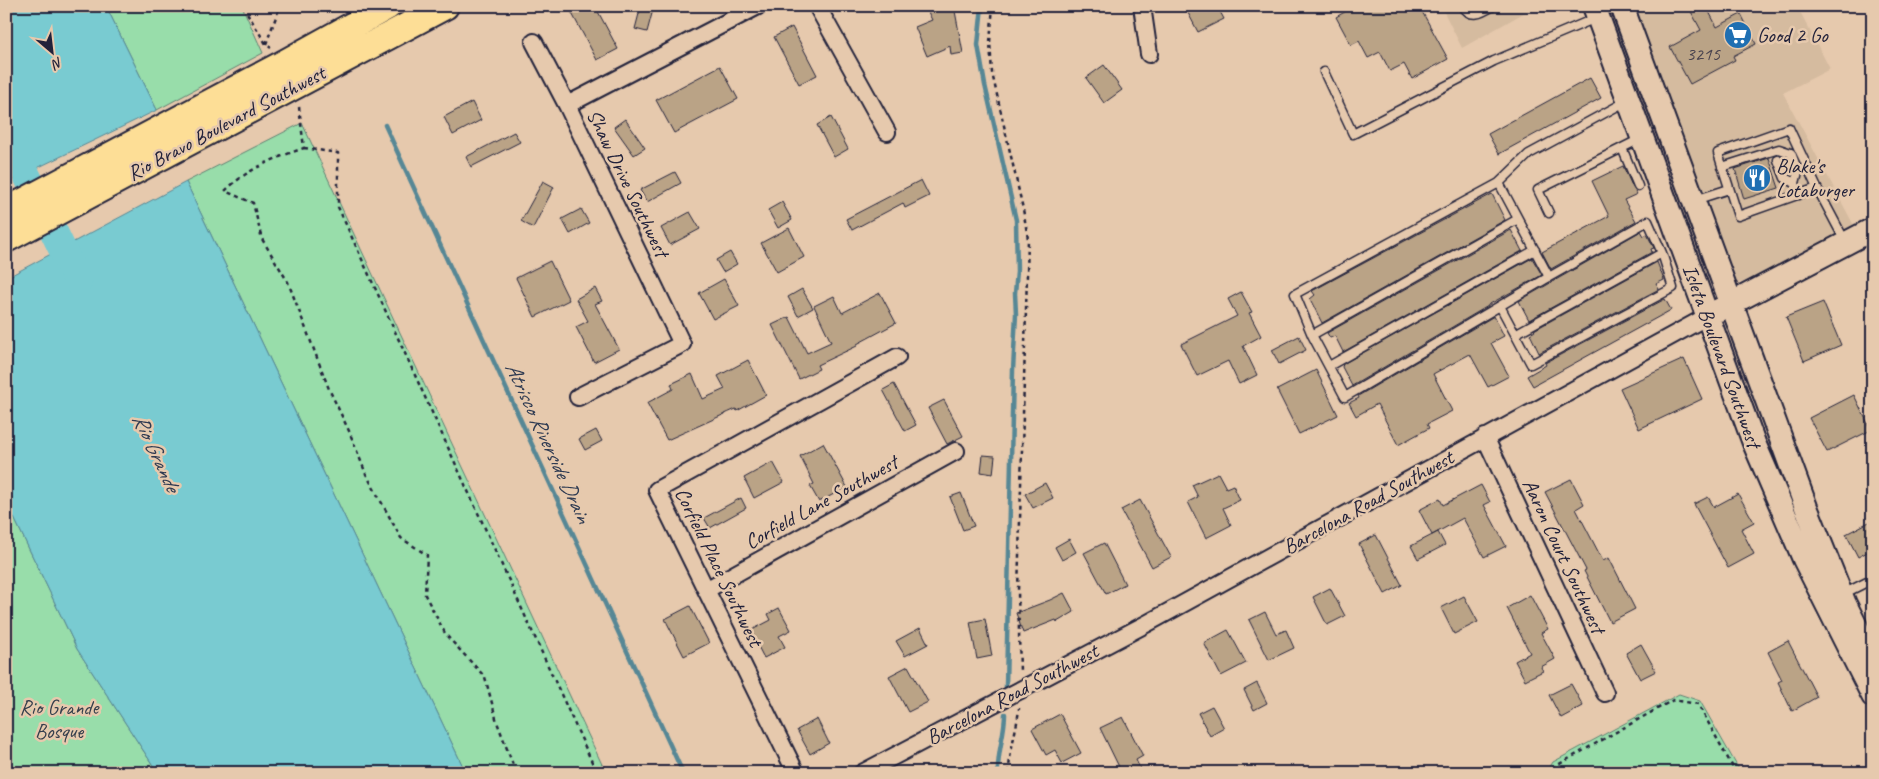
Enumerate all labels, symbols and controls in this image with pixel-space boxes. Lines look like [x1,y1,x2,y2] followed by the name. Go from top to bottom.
[1723,20,1753,50] supermarket icon: Good 2 Go
[1757,22,1829,48] place label: Good 2 Go
[28,28,78,78] north arrow
[1686,42,1722,66] house number: 3215
[48,53,66,74] text: N
[123,59,331,186] street label: Rio Bravo Boulevard Southwest
[581,105,676,264] street label: Shaw Drive Southwest
[1776,153,1855,203] place label: Blake's Lotaburger
[1742,163,1772,193] restaurant icon: Blake's Lotaburger
[1677,261,1768,454] street label: Isleta Boulevard Southwest
[499,358,598,529] water label: Atrisco Riverside Drain
[126,409,188,499] water label: Rio Grande
[1278,443,1460,560] street label: Barcelona Road Southwest
[740,448,905,555] street label: Corfield Lane Southwest
[1517,475,1612,640] street label: Aaron Court Southwest
[669,483,770,653] street label: Corfield Place Southwest
[922,637,1104,750] street label: Barcelona Road Southwest
[20,694,101,744] park label: Rio Grande Bosque

